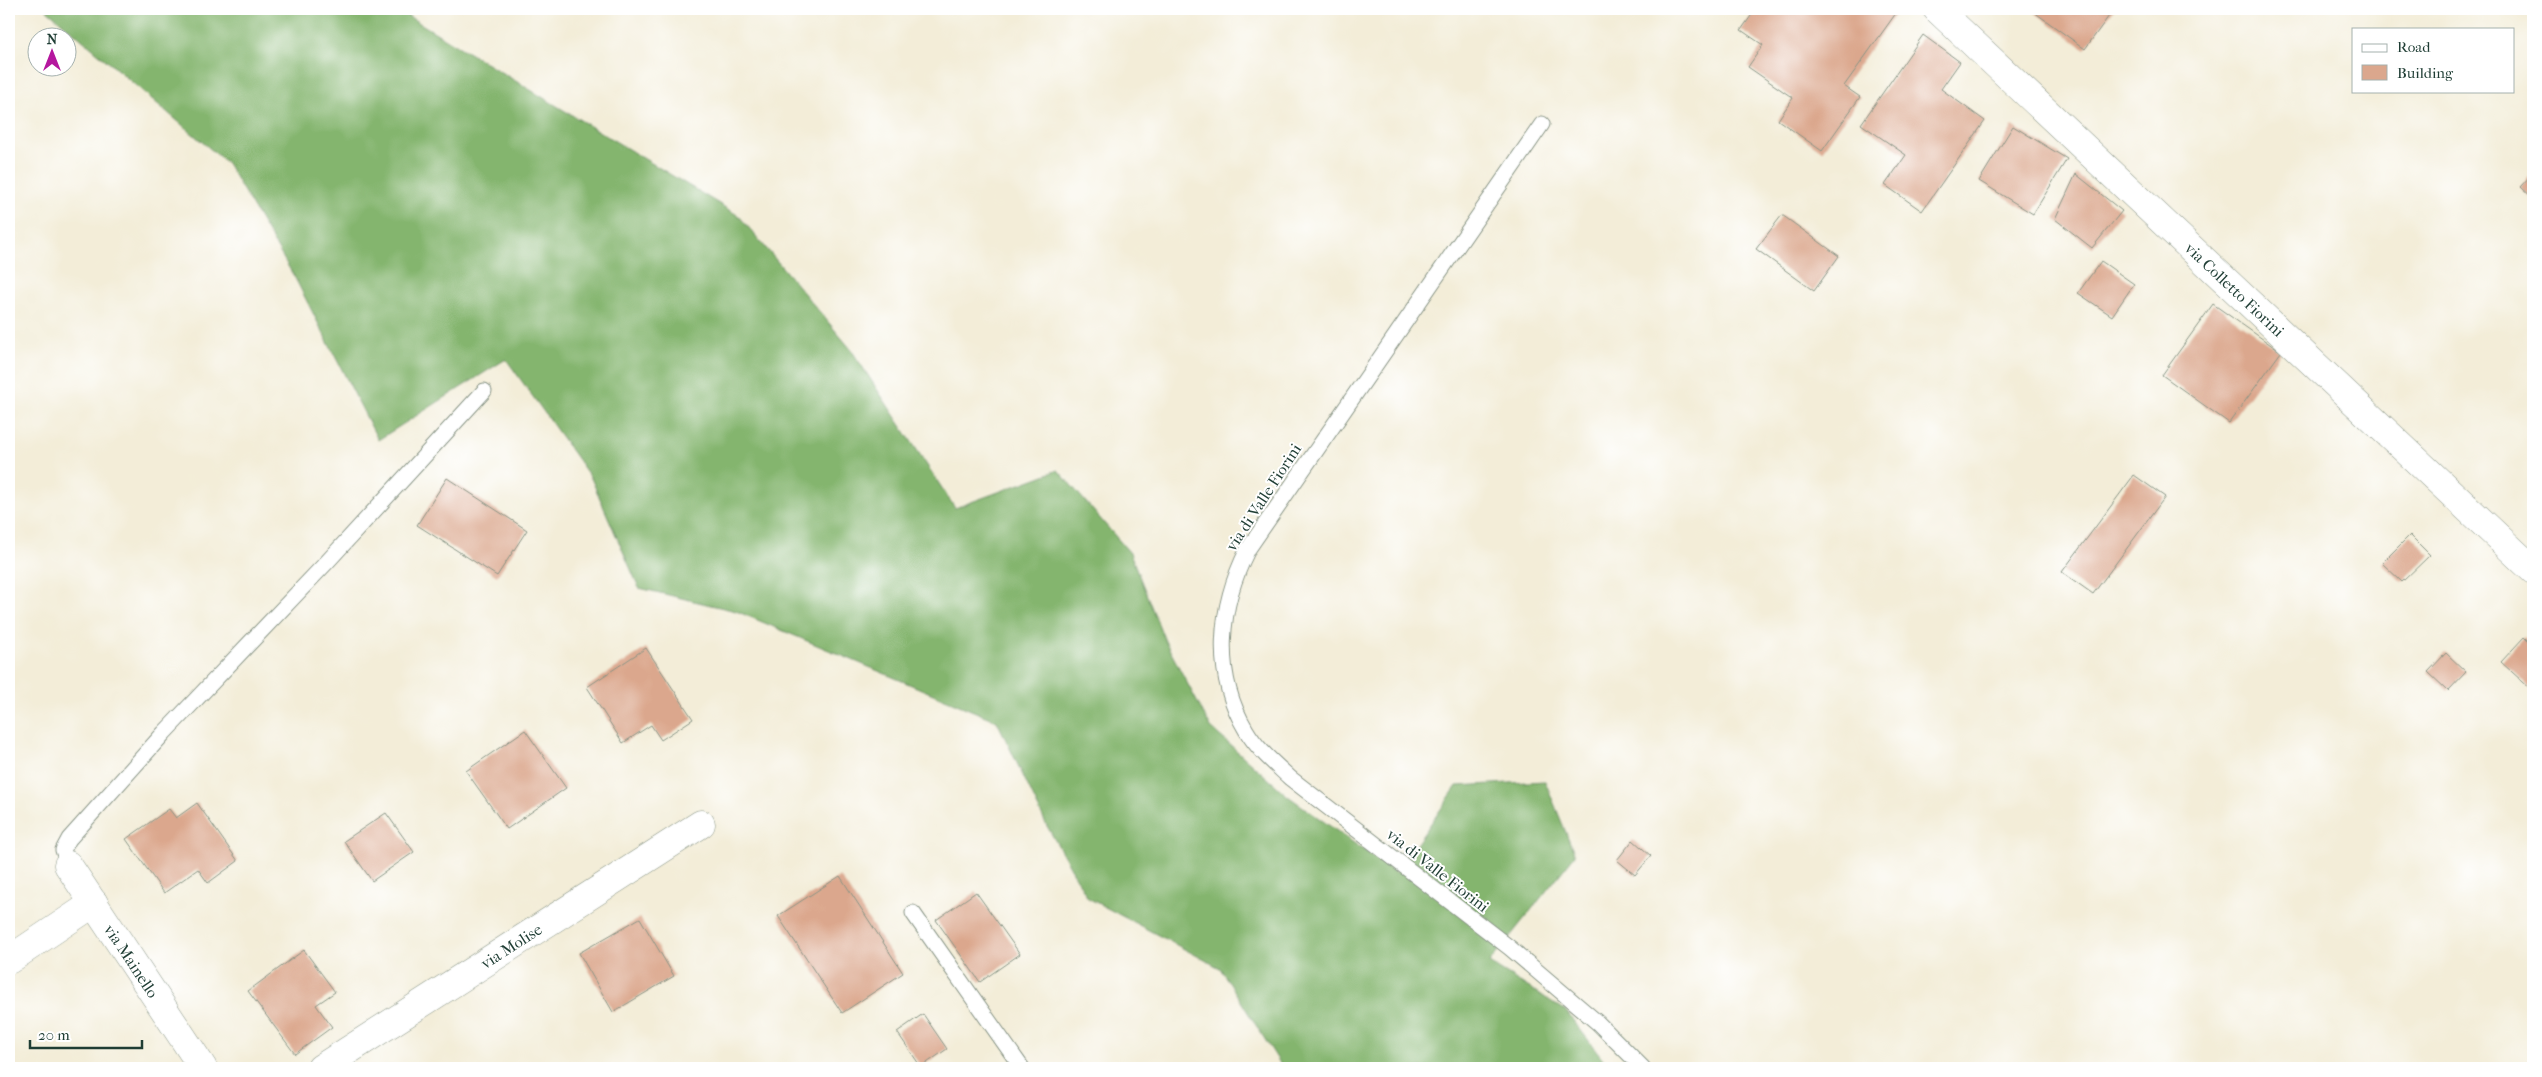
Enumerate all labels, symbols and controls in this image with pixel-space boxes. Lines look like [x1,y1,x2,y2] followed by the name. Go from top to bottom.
[28,28,78,78] north arrow
[2352,28,2514,92] legend
[47,31,58,48] text: N
[2397,38,2431,56] text: Road
[2397,64,2454,82] text: Building
[2181,239,2288,341] street label: via Colletto Fiorini
[1222,440,1305,554] street label: via di Valle Fiorini
[1383,825,1493,916] street label: via di Valle Fiorini
[477,920,546,973] street label: via Molise
[100,921,163,1001] street label: via Mainello
[30,1017,142,1049] scale bar
[38,1026,70,1044] text: 20 m

